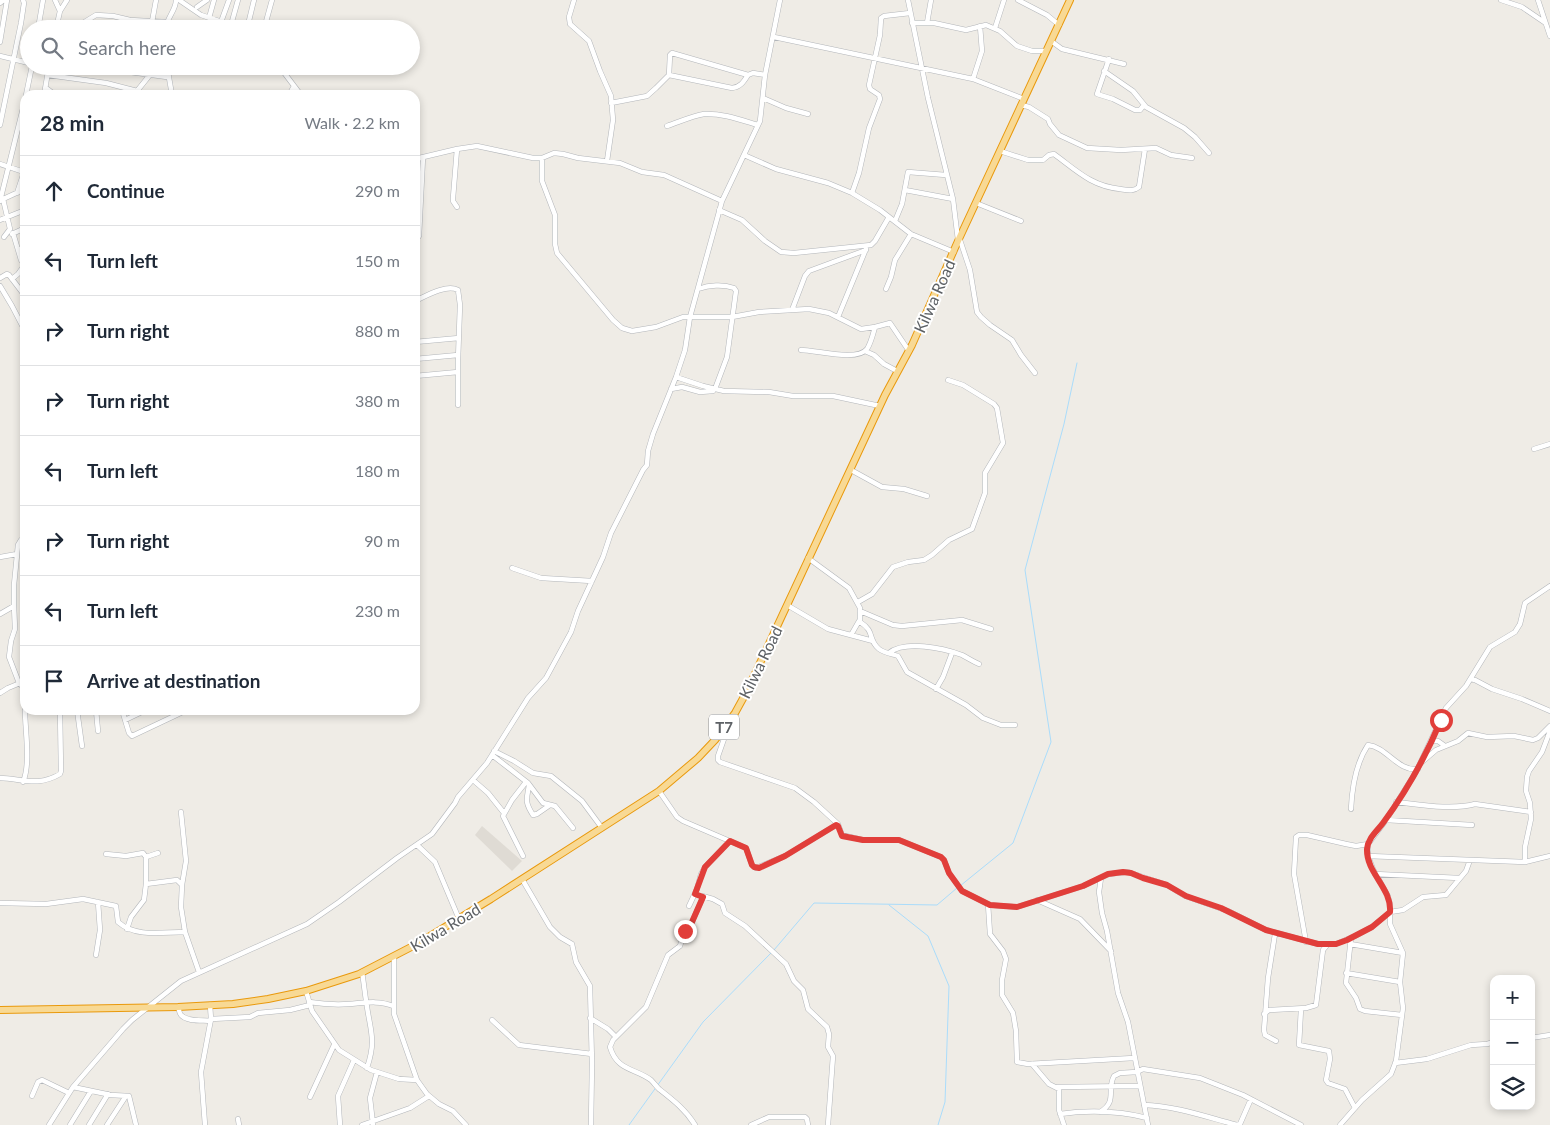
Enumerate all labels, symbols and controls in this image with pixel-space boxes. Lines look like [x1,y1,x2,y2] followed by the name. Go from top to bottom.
[20,20,420,75] search box
[38,34,66,62] icon: search
[78,36,176,59] text: Search here
[40,110,104,135] text: 28 min
[304,113,400,132] text: Walk · 2.2 km
[40,177,68,205] icon: ahead
[87,179,165,202] text: Continue
[355,181,400,200] text: 290 m
[40,247,68,275] icon: left
[87,249,158,272] text: Turn left
[355,251,400,270] text: 150 m
[909,256,959,336] street label: Kilwa Road
[40,317,68,345] icon: right
[87,319,169,342] text: Turn right
[355,321,400,340] text: 880 m
[40,387,68,415] icon: right
[87,389,169,412] text: Turn right
[355,391,400,410] text: 380 m
[40,457,68,485] icon: left
[87,459,158,482] text: Turn left
[355,461,400,480] text: 180 m
[40,527,68,555] icon: right
[87,529,169,552] text: Turn right
[364,531,400,550] text: 90 m
[40,597,68,625] icon: left
[87,599,158,622] text: Turn left
[355,601,400,620] text: 230 m
[734,623,786,701] street label: Kilwa Road
[40,667,68,695] icon: arrive
[87,669,260,692] text: Arrive at destination
[1430,709,1453,732] route start
[709,714,739,740] road number: T7
[407,899,483,955] street label: Kilwa Road
[674,920,697,943] route end
[1490,975,1535,1110] map controls
[1490,975,1535,1020] button: +
[1490,1020,1535,1065] button: −
[1490,1065,1535,1110] button: layers

